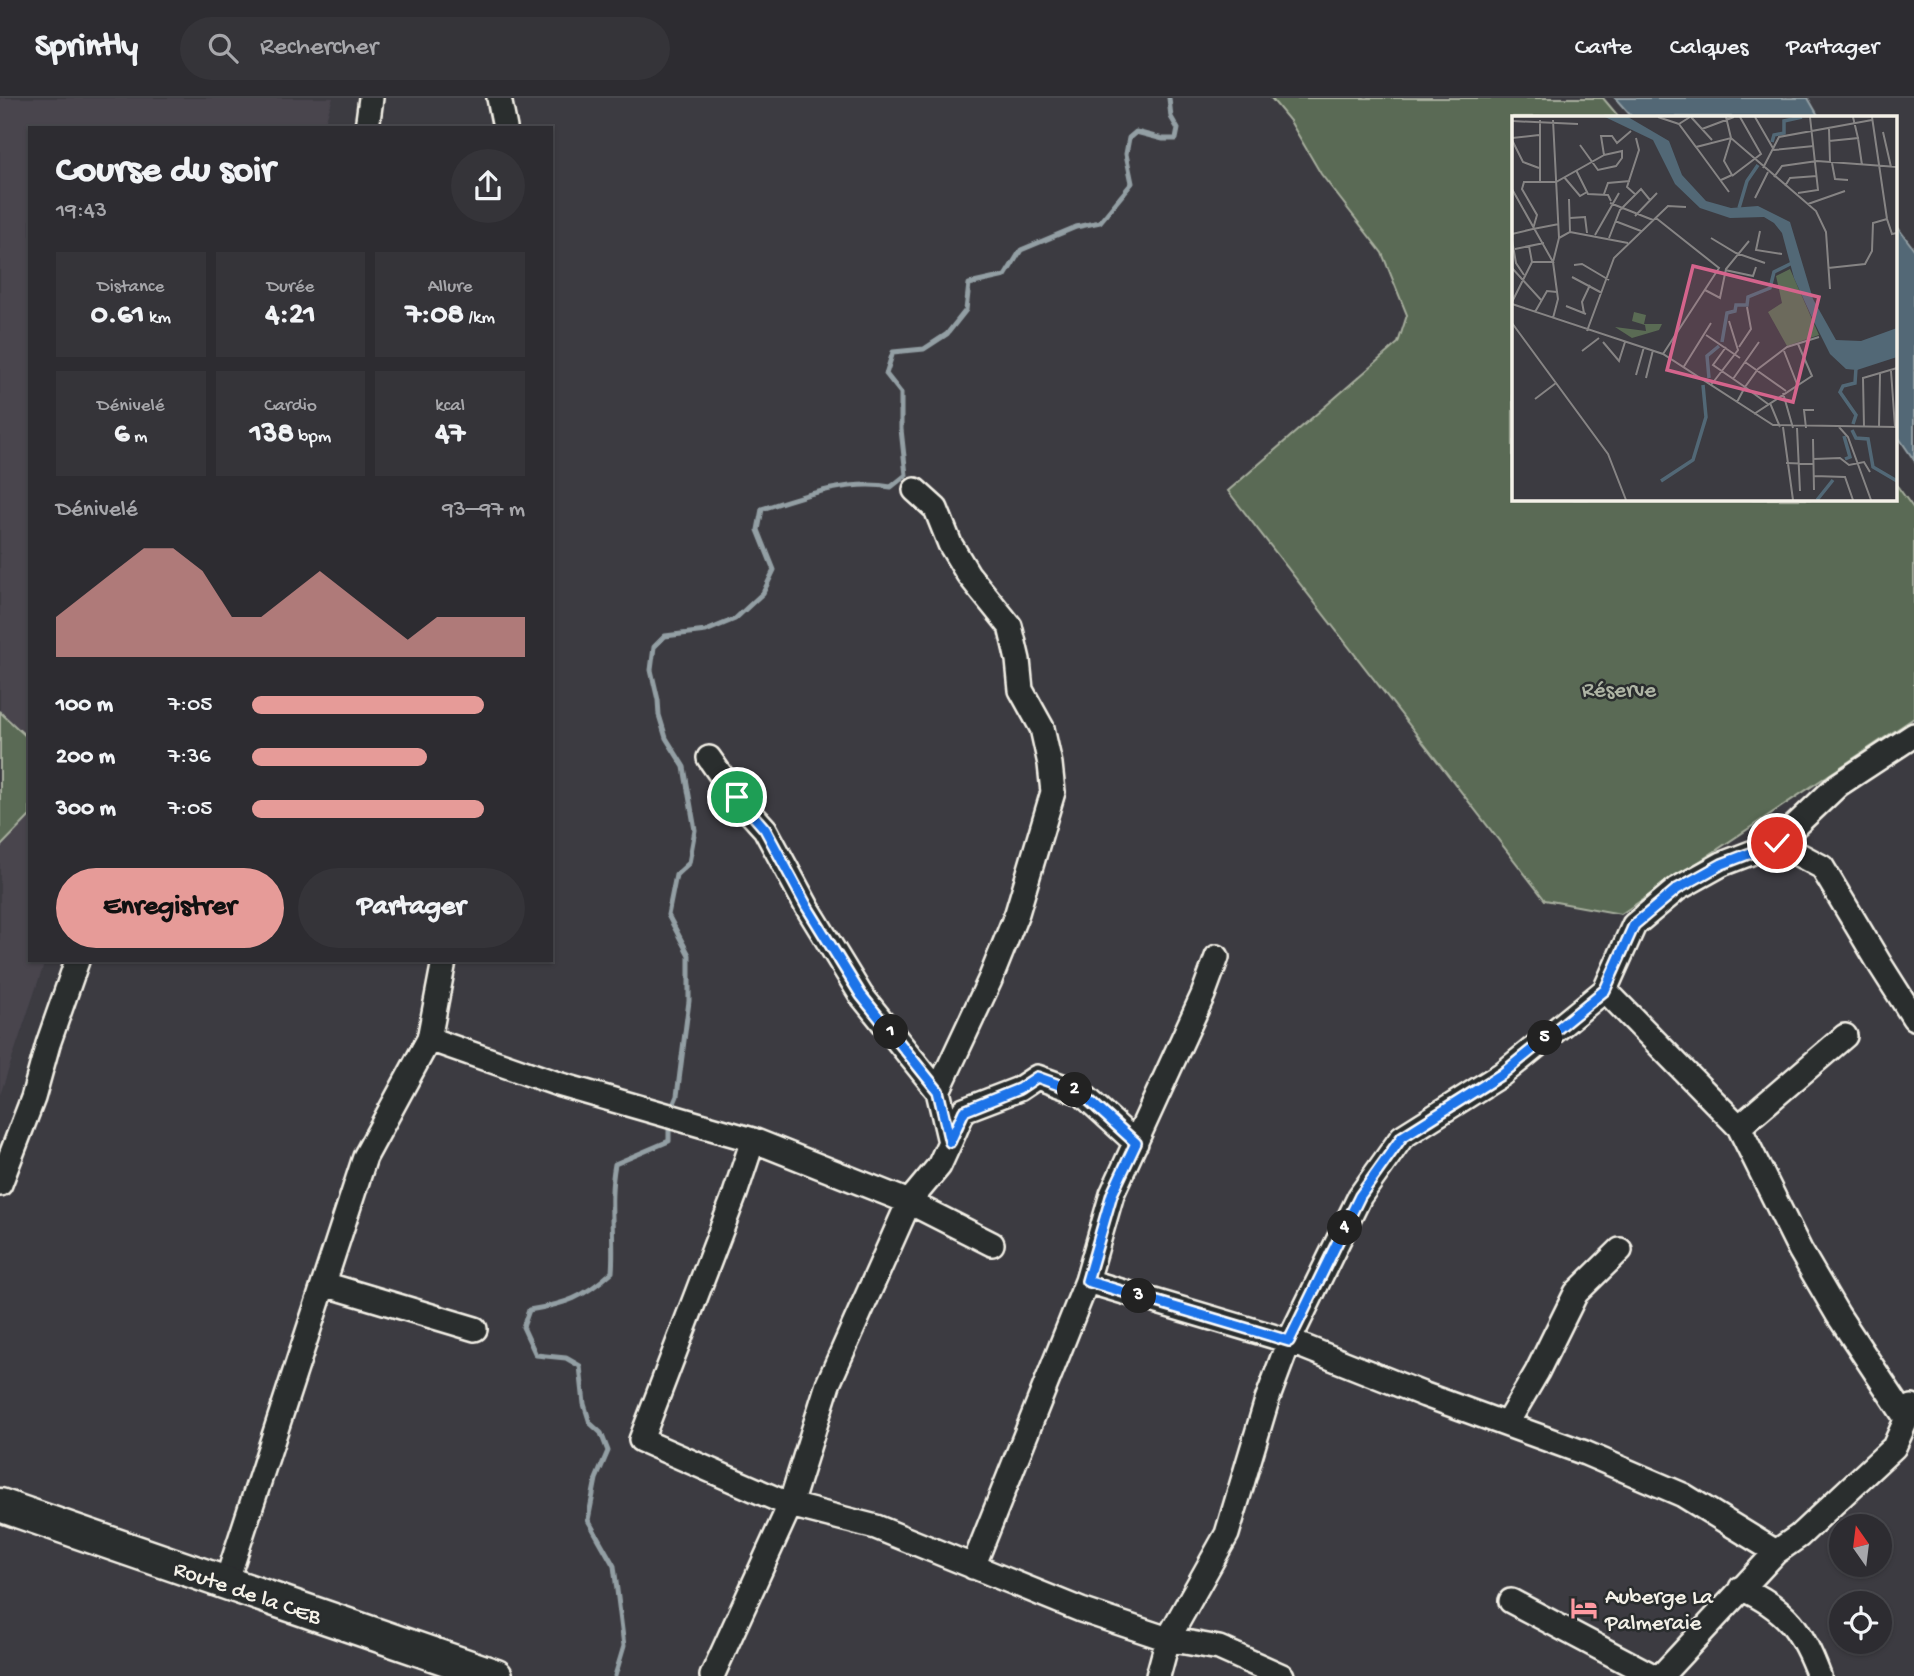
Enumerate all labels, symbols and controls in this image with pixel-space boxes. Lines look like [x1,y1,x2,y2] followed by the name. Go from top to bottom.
[180,17,670,80] search box
[35,29,138,67] text: Sprintly
[204,29,242,67] icon: search
[260,33,378,64] text: Rechercher
[1575,34,1632,63] text: Carte
[1670,34,1748,63] text: Calques
[1786,34,1879,63] text: Partager
[1512,116,1896,500] inset map
[451,149,525,223] button: share
[56,150,275,194] text: Course du soir
[56,198,107,225] text: 19:43
[97,276,164,299] text: Distance
[267,276,314,299] text: Durée
[428,276,473,299] text: Allure
[91,299,144,334] text: 0.61
[265,299,316,334] text: 4:21
[405,299,464,334] text: 7:08
[144,307,171,330] text: km
[464,307,495,330] text: /km
[97,395,165,418] text: Dénivelé
[264,395,317,418] text: Cardio
[435,395,465,418] text: kcal
[114,418,129,453] text: 6
[250,418,294,453] text: 138
[435,418,465,453] text: 47
[129,426,147,449] text: m
[294,426,331,449] text: bpm
[56,497,138,524] text: Dénivelé
[442,497,525,524] text: 93–97 m
[1582,678,1657,705] park label: Réserve
[56,692,113,719] text: 100 m
[168,692,212,719] text: 7:05
[56,744,115,771] text: 200 m
[168,744,211,771] text: 7:36
[707,767,767,827] pin
[718,778,756,816] icon: arrive
[56,796,116,823] text: 300 m
[168,796,212,823] text: 7:05
[1747,813,1807,873] pin
[1758,824,1796,862] icon: check
[56,868,284,948] button: Enregistrer
[298,868,525,948] button: Partager
[874,1014,908,1049] pin: 1
[887,1020,894,1043] text: 1
[1528,1020,1562,1056] pin: 5
[1540,1026,1550,1049] text: 5
[1058,1072,1092,1108] pin: 2
[1070,1078,1079,1101] text: 2
[1328,1210,1362,1246] pin: 4
[1340,1216,1349,1239] text: 4
[1122,1278,1156,1314] pin: 3
[1134,1284,1143,1307] text: 3
[1829,1514,1892,1577] north arrow
[1829,1514,1892,1654] map controls
[170,1556,325,1633] street label: Route de la CEB
[1604,1585,1714,1638] place label: Auberge La Palmeraie
[1829,1591,1892,1654] button: locate
[1569,1593,1599,1623] hotel icon: Auberge La Palmeraie

